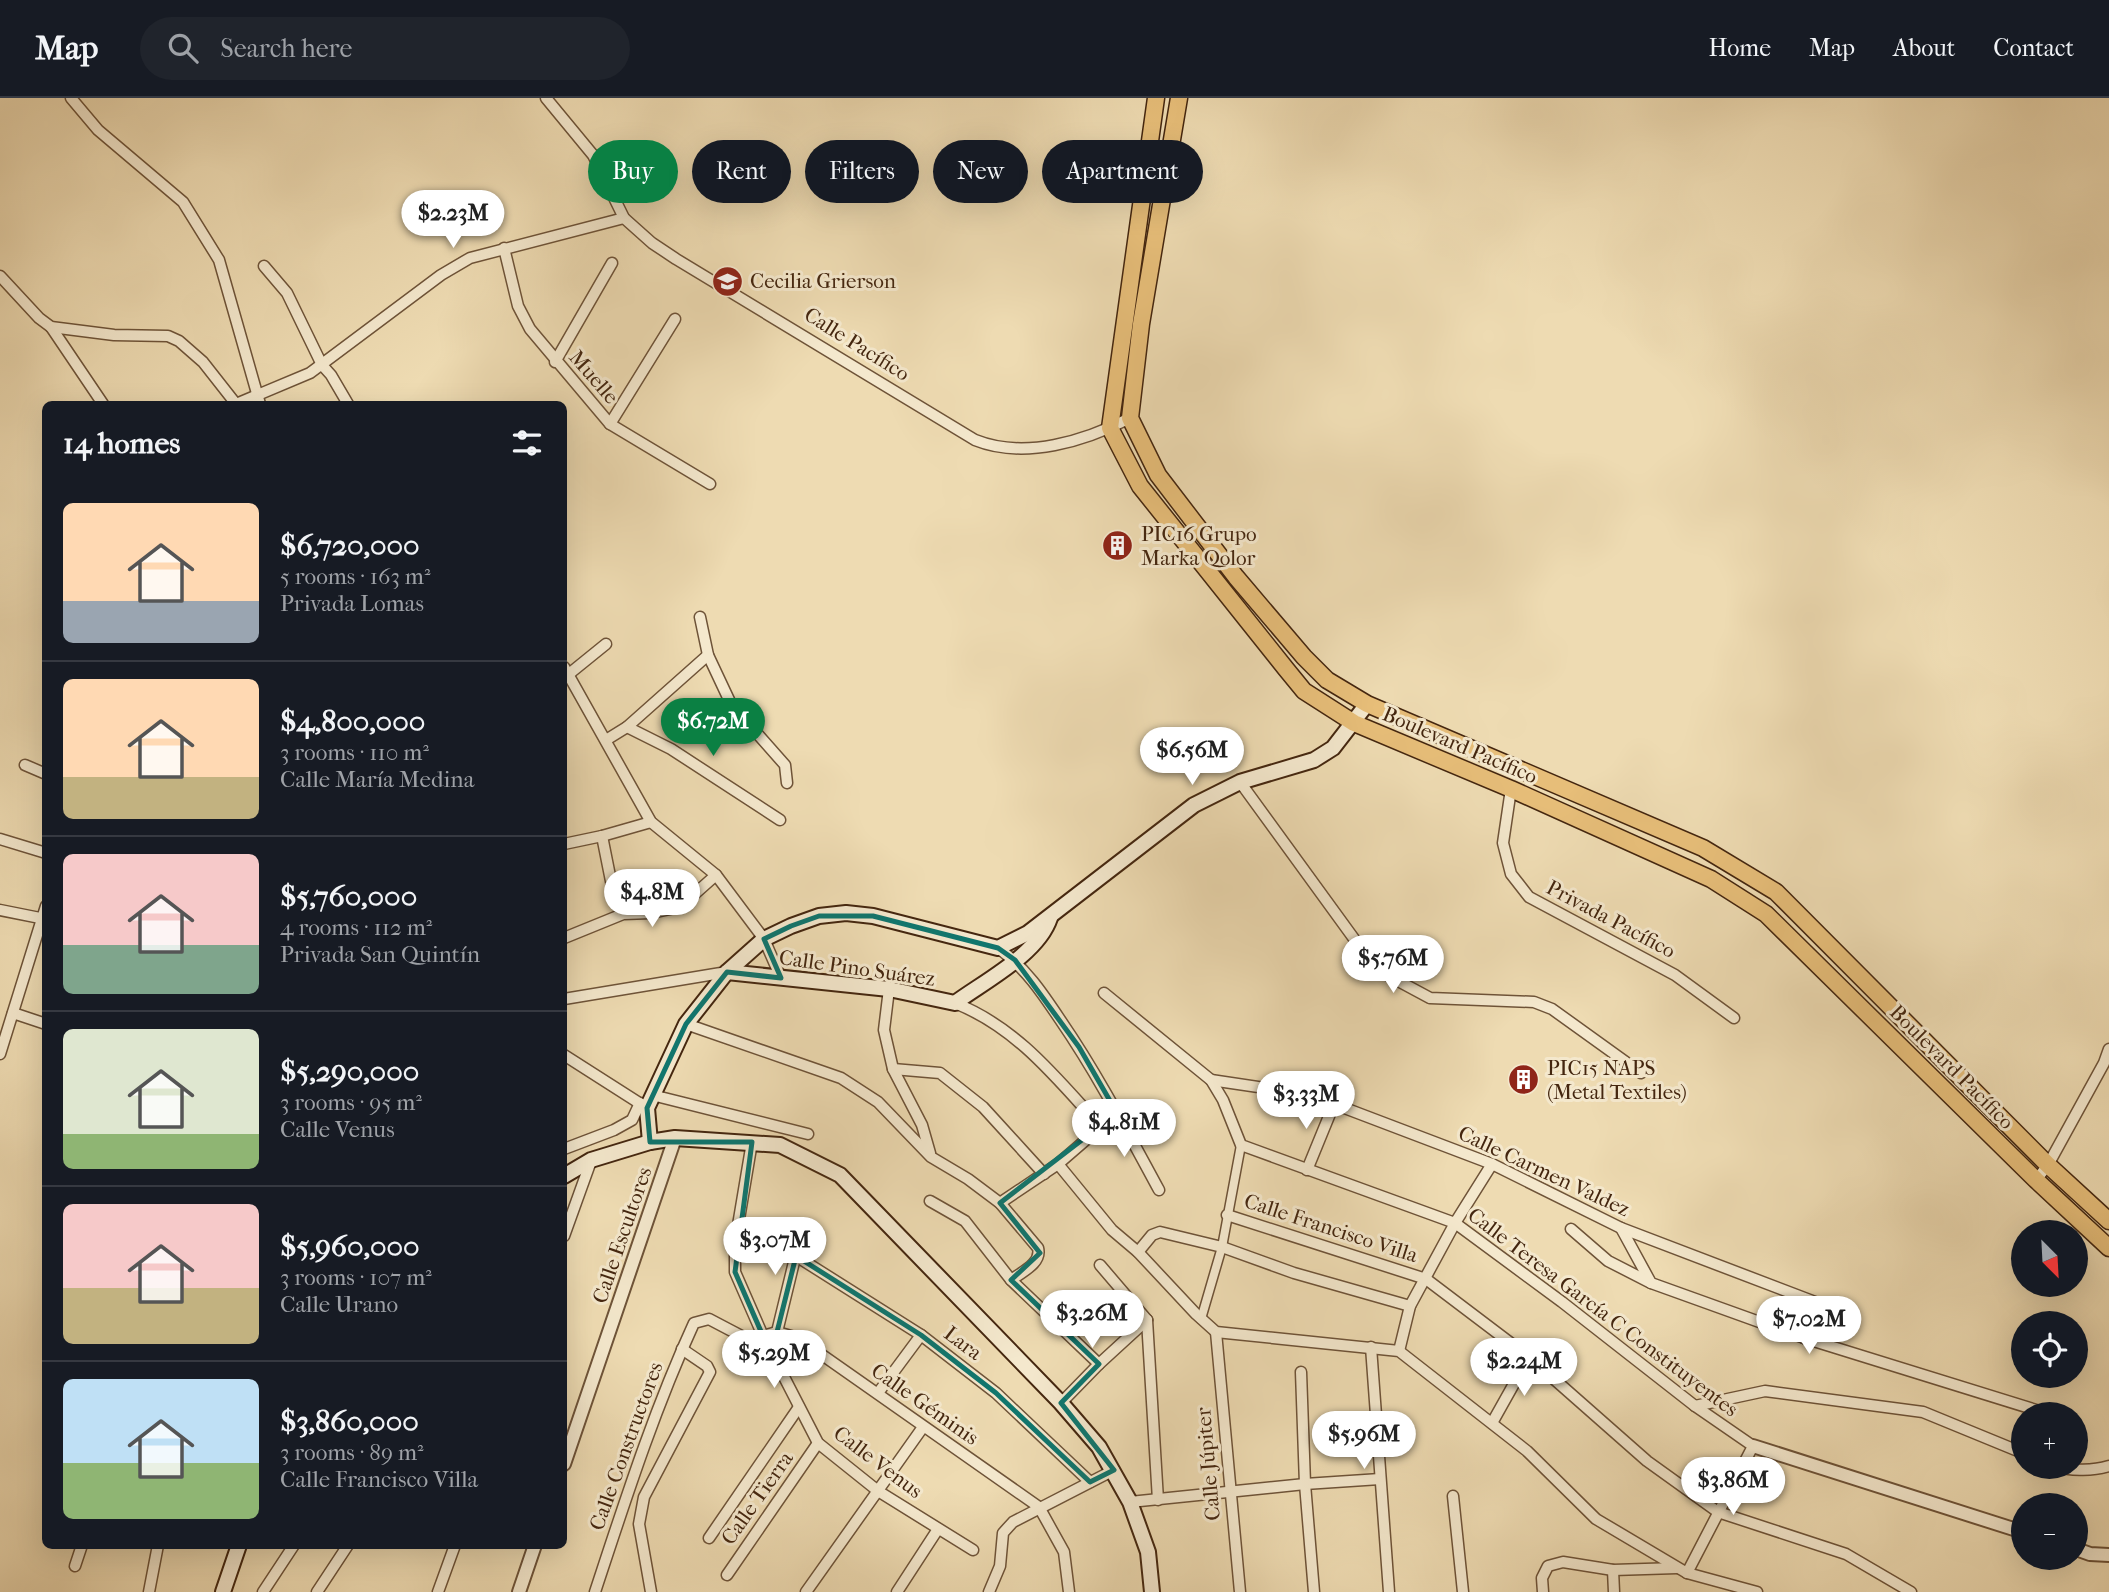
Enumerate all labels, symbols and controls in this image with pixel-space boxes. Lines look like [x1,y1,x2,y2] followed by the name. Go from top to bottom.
[140,17,630,80] search box
[35,29,98,68] text: Map
[164,29,202,67] icon: search
[220,33,352,64] text: Search here
[1709,34,1771,62] text: Home
[1809,34,1855,62] text: Map
[1893,34,1955,62] text: About
[1993,34,2074,62] text: Contact
[588,140,678,203] chip: Buy
[692,140,791,203] chip: Rent
[805,140,919,203] chip: Filters
[933,140,1028,203] chip: New
[1042,140,1203,203] chip: Apartment
[396,190,510,250] pin: $2.23M
[417,199,489,226] text: $2.23M
[710,264,744,298] school or university icon: Cecilia Grierson
[750,269,896,293] place label: Cecilia Grierson
[800,302,914,386] street label: Calle Pacífico
[564,345,624,409] street label: Muelle
[508,424,546,462] icon: filters
[63,426,180,461] text: 14 homes
[1141,522,1257,570] place label: PIC16 Grupo Marka Qolor
[280,528,420,563] text: $6,720,000
[1101,529,1135,563] building icon: PIC16 Grupo Marka Qolor
[119,531,203,615] icon: home
[280,563,430,590] text: 5 rooms · 163 m²
[280,590,424,617] text: Privada Lomas
[656,698,770,758] pin: $6.72M
[1379,702,1541,788] street label: Boulevard Pacífico
[280,704,425,739] text: $4,800,000
[119,707,203,791] icon: home
[677,707,749,734] text: $6.72M
[1135,728,1249,787] pin: $6.56M
[1156,736,1228,763] text: $6.56M
[280,739,429,766] text: 3 rooms · 110 m²
[280,766,474,793] text: Calle María Medina
[603,870,701,929] pin: $4.8M
[1543,875,1679,963] street label: Privada Pacífico
[620,878,684,905] text: $4.8M
[280,879,417,914] text: $5,760,000
[119,882,203,966] icon: home
[280,914,432,941] text: 4 rooms · 112 m²
[1336,936,1450,995] pin: $5.76M
[280,941,480,968] text: Privada San Quintín
[1358,944,1428,971] text: $5.76M
[778,945,936,991] street label: Calle Pino Suárez
[1885,1000,2019,1134] street label: Boulevard Pacífico
[280,1054,419,1089] text: $5,290,000
[1547,1056,1687,1104] place label: PIC15 NAPS (Metal Textiles)
[119,1057,203,1141] icon: home
[1507,1063,1541,1097] building icon: PIC15 NAPS (Metal Textiles)
[1249,1072,1363,1131] pin: $3.33M
[1273,1080,1339,1107] text: $3.33M
[280,1089,422,1116] text: 3 rooms · 95 m²
[1067,1100,1181,1159] pin: $4.81M
[1088,1108,1160,1135] text: $4.81M
[280,1116,395,1143] text: Calle Venus
[1455,1121,1633,1221] street label: Calle Carmen Valdez
[587,1163,657,1306] street label: Calle Escultores
[1241,1189,1421,1267] street label: Calle Francisco Villa
[1463,1203,1743,1422] street label: Calle Teresa García C Constituyentes
[718,1218,832,1277] pin: $3.07M
[2011,1220,2088,1297] north arrow
[2011,1220,2088,1570] map controls
[739,1226,811,1253] text: $3.07M
[280,1229,420,1264] text: $5,960,000
[119,1232,203,1316] icon: home
[280,1264,432,1291] text: 3 rooms · 107 m²
[1035,1290,1149,1350] pin: $3.26M
[280,1291,398,1318] text: Calle Urano
[1752,1296,1866,1356] pin: $7.02M
[1056,1299,1128,1326] text: $3.26M
[1772,1305,1846,1332] text: $7.02M
[2011,1311,2088,1388] button: locate
[939,1321,987,1365] street label: Lara
[717,1330,831,1390] pin: $5.29M
[1467,1338,1581,1398] pin: $2.24M
[738,1339,810,1366] text: $5.29M
[1486,1347,1562,1374] text: $2.24M
[584,1358,668,1533] street label: Calle Constructores
[867,1358,983,1450] street label: Calle Géminis
[2011,1402,2088,1479] button: +
[280,1404,419,1439] text: $3,860,000
[1191,1406,1225,1522] street label: Calle Júpiter
[119,1407,203,1491] icon: home
[1307,1412,1421,1471] pin: $5.96M
[1328,1420,1400,1447] text: $5.96M
[829,1421,927,1503] street label: Calle Venus
[280,1439,424,1466] text: 3 rooms · 89 m²
[716,1447,798,1549] street label: Calle Tierra
[1676,1458,1790,1517] pin: $3.86M
[280,1466,478,1493] text: Calle Francisco Villa
[1697,1466,1769,1493] text: $3.86M
[2011,1493,2088,1570] button: −

